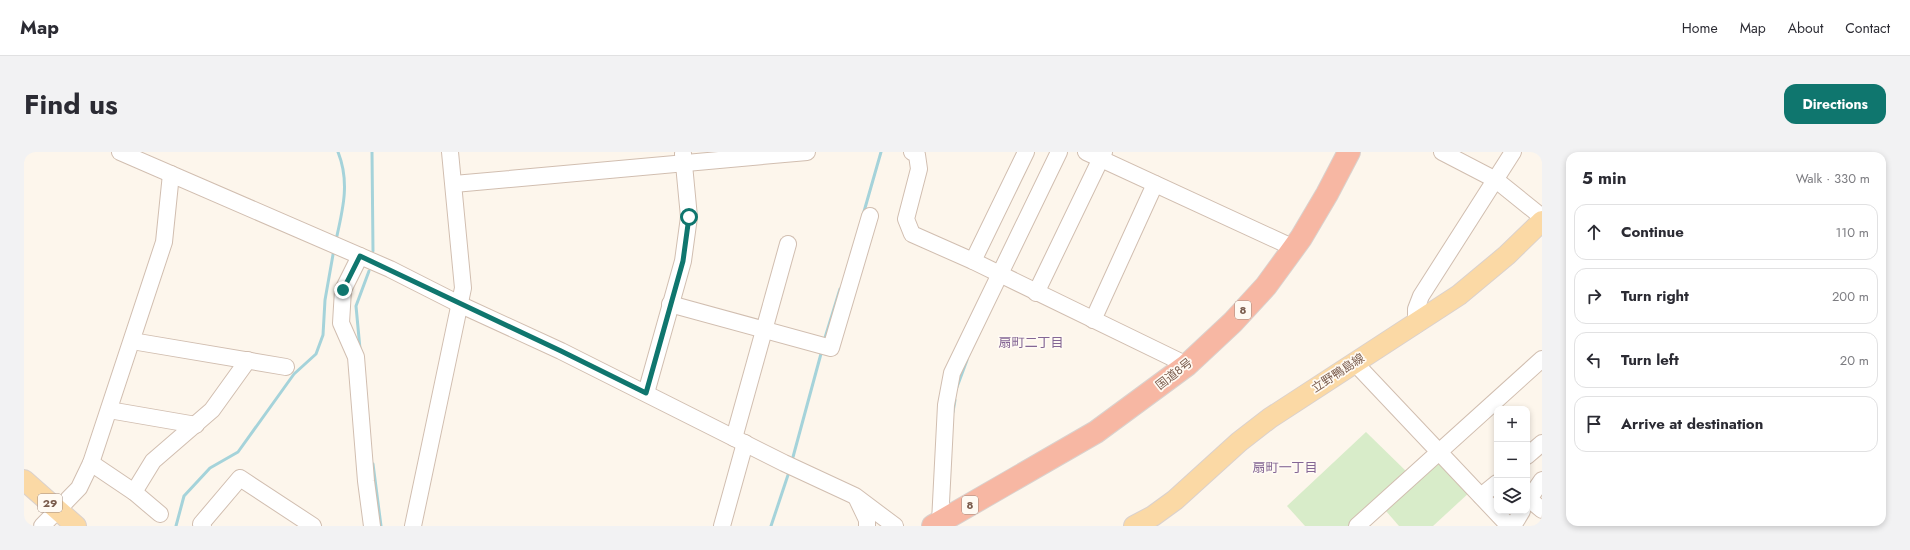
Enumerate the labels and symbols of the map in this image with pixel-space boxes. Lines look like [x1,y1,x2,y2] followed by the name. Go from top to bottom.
[680,208,698,226] route start
[334,281,352,299] route end
[1235,301,1251,319] road number: 8
[998,333,1064,352] district label: 扇町二丁目
[1308,349,1368,397] street label: 立野鴨島線
[1152,354,1196,394] street label: 国道8号
[1252,458,1318,477] district label: 扇町一丁目
[38,494,62,512] road number: 29
[962,496,978,514] road number: 8

